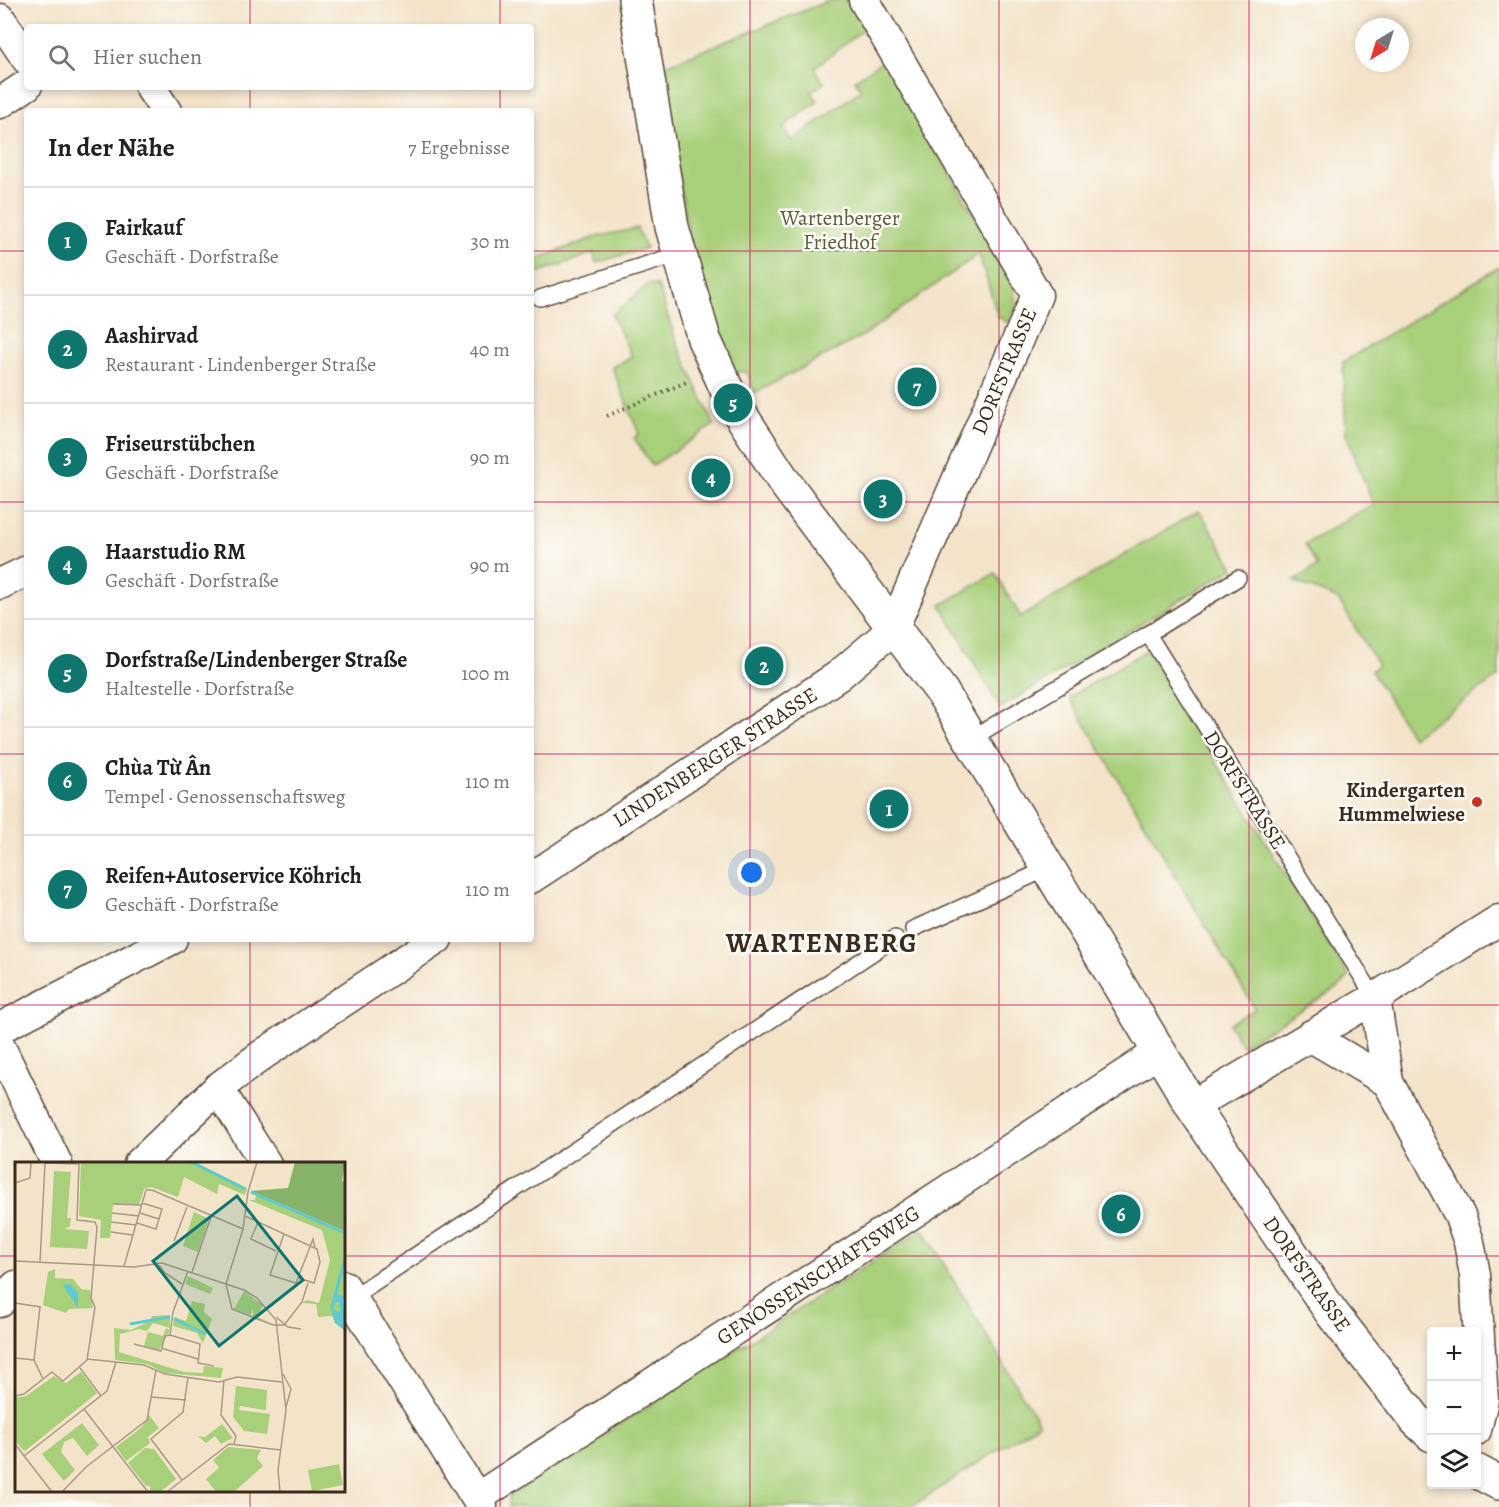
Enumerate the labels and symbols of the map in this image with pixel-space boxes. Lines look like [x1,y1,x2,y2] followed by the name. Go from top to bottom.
[1355,18,1409,72] north arrow
[779,204,900,256] park label: Wartenberger Friedhof
[965,303,1043,439] street label: DORFSTRASSE
[898,364,936,410] pin: 7
[714,380,752,426] pin: 5
[692,456,730,500] pin: 4
[864,476,902,522] pin: 3
[744,644,783,688] pin: 2
[607,680,823,834] street label: LINDENBERGER STRASSE
[1197,725,1293,855] street label: DORFSTRASSE
[1338,776,1465,828] place label: Kindergarten Hummelwiese
[870,786,908,832] pin: 1
[1470,795,1484,809] marker: Kindergarten Hummelwiese
[737,858,766,887] your location
[725,925,918,961] district label: WARTENBERG
[15,1162,345,1492] inset map
[1102,1192,1140,1236] pin: 6
[711,1199,925,1351] street label: GENOSSENSCHAFTSWEG
[1257,1211,1357,1337] street label: DORFSTRASSE

